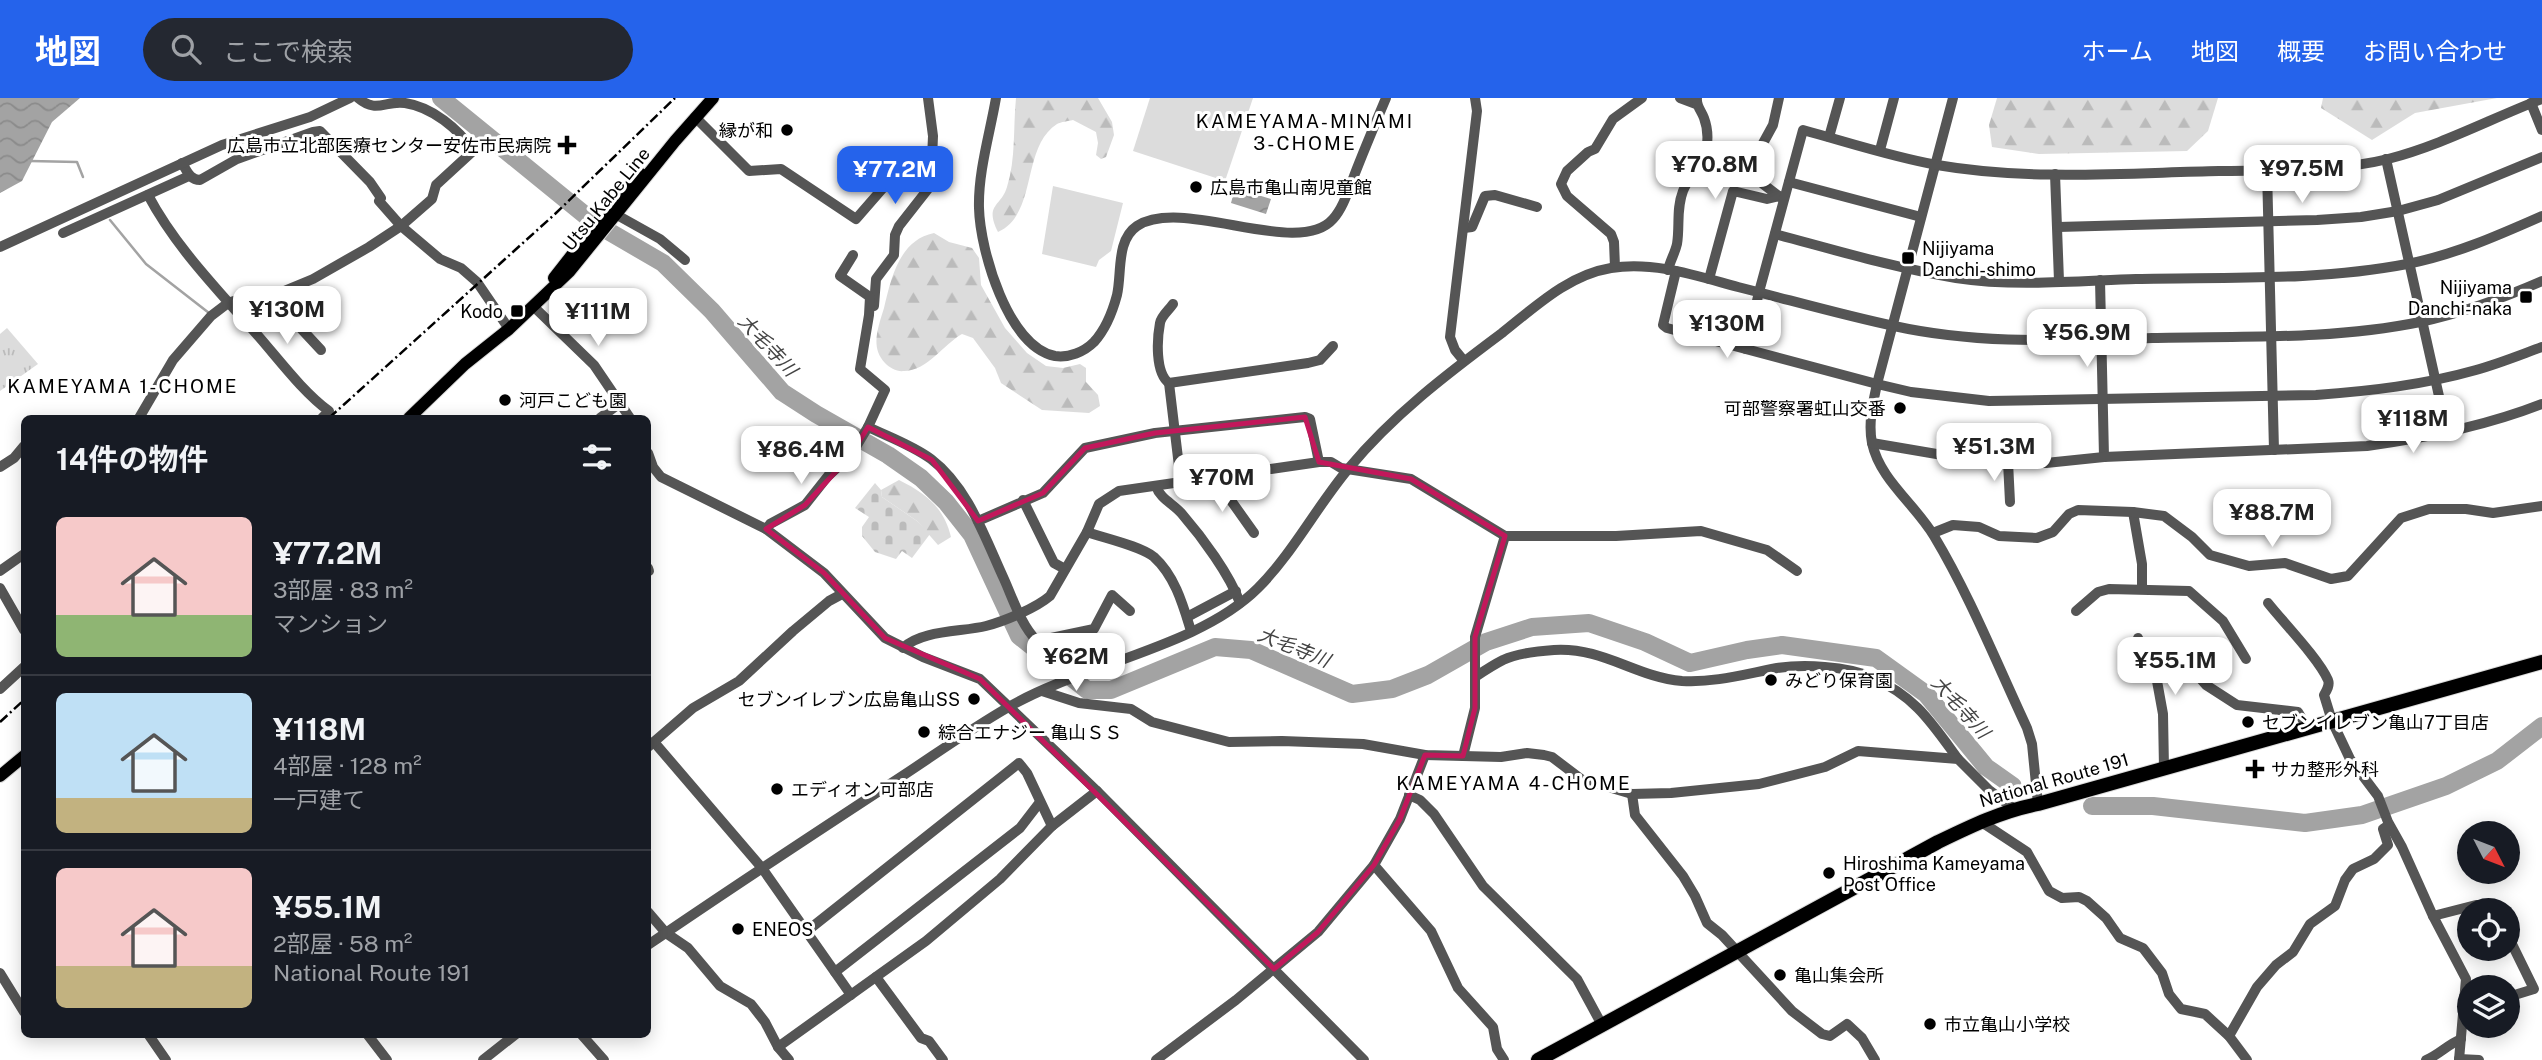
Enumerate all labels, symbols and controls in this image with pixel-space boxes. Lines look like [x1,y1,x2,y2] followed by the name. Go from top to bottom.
[143,18,633,81] search box
[167,30,205,68] icon: search
[35,32,101,70] text: 地図
[223,36,353,67] text: ここで検索
[2082,37,2153,65] text: ホーム
[2191,37,2239,65] text: 地図
[2277,37,2325,65] text: 概要
[2363,37,2507,65] text: お問い合わせ
[1196,110,1414,154] district label: KAMEYAMA-MINAMI 3-CHOME
[719,120,773,141] place label: 縁が和
[779,122,795,138] marker: 縁が和
[227,135,551,156] place label: 広島市立北部医療センター安佐市民病院
[557,135,577,155] marker: 広島市立北部医療センター安佐市民病院
[1658,141,1772,201] pin: ¥70.8M
[558,143,654,255] street label: Utsu Kabe Line
[838,146,952,206] pin: ¥77.2M
[2245,146,2359,205] pin: ¥97.5M
[1672,150,1758,177] text: ¥70.8M
[2260,154,2344,181] text: ¥97.5M
[853,155,937,182] text: ¥77.2M
[1210,177,1372,198] place label: 広島市亀山南児童館
[1188,179,1204,195] marker: 広島市亀山南児童館
[1922,238,2036,280] place label: Nijiyama Danchi-shimo
[1900,250,1916,266] marker: Nijiyama Danchi-shimo
[2408,277,2512,319] place label: Nijiyama Danchi-naka
[238,286,336,346] pin: ¥130M
[549,288,647,348] pin: ¥111M
[2518,289,2534,305] marker: Nijiyama Danchi-naka
[249,295,325,322] text: ¥130M
[565,297,631,324] text: ¥111M
[1678,300,1776,360] pin: ¥130M
[460,301,503,322] place label: Kodo
[509,303,525,319] marker: Kodo
[1689,309,1765,336] text: ¥130M
[734,310,803,382] water label: 大毛寺川
[2030,310,2144,369] pin: ¥56.9M
[2043,318,2131,345] text: ¥56.9M
[7,375,239,397] district label: KAMEYAMA 1-CHOME
[519,390,627,411] place label: 河戸こども園
[497,392,513,408] marker: 河戸こども園
[2364,396,2462,455] pin: ¥118M
[1724,398,1886,419] place label: 可部警察署虹山交番
[1892,400,1908,416] marker: 可部警察署虹山交番
[2377,404,2449,431] text: ¥118M
[1937,424,2051,483] pin: ¥51.3M
[744,426,858,486] pin: ¥86.4M
[1952,432,2036,459] text: ¥51.3M
[757,435,845,462] text: ¥86.4M
[578,438,616,476] icon: filters
[56,441,209,477] text: 14件の物件
[1181,454,1263,514] pin: ¥70M
[1189,463,1255,490] text: ¥70M
[2215,490,2329,549] pin: ¥88.7M
[2229,498,2315,525] text: ¥88.7M
[273,535,382,571] text: ¥77.2M
[112,545,196,629] icon: home
[273,576,413,603] text: 3部屋 · 83 m²
[273,610,388,637] text: マンション
[1255,623,1335,672] water label: 大毛寺川
[1035,634,1117,693] pin: ¥62M
[2118,638,2232,697] pin: ¥55.1M
[1043,642,1109,669] text: ¥62M
[2133,646,2217,673] text: ¥55.1M
[1785,670,1893,691] place label: みどり保育園
[1927,671,1996,744] water label: 大毛寺川
[1763,672,1779,688] marker: みどり保育園
[738,689,960,710] place label: セブンイレブン広島亀山SS
[966,691,982,707] marker: セブンイレブン広島亀山SS
[273,711,366,747] text: ¥118M
[2262,712,2489,733] place label: セブンイレブン亀山7丁目店
[2240,714,2256,730] marker: セブンイレブン亀山7丁目店
[112,721,196,805] icon: home
[938,722,1122,743] place label: 綜合エナジー 亀山ＳＳ
[916,724,932,740] marker: 綜合エナジー 亀山ＳＳ
[1977,749,2131,811] street label: National Route 191
[273,752,422,779] text: 4部屋 · 128 m²
[2245,759,2265,779] marker: サカ整形外科
[2271,759,2379,780] place label: サカ整形外科
[1396,772,1632,794] district label: KAMEYAMA 4-CHOME
[791,779,934,800] place label: エディオン可部店
[769,781,785,797] marker: エディオン可部店
[273,786,365,813] text: 一戸建て
[2457,821,2520,884] north arrow
[2457,821,2520,1038] map controls
[1843,853,2025,895] place label: Hiroshima Kameyama Post Office
[1821,865,1837,881] marker: Hiroshima Kameyama Post Office
[273,889,382,925] text: ¥55.1M
[112,896,196,980] icon: home
[2457,898,2520,961] button: locate
[752,919,813,940] place label: ENEOS
[730,921,746,937] marker: ENEOS
[273,930,413,957] text: 2部屋 · 58 m²
[273,959,470,986] text: National Route 191
[1794,965,1884,986] place label: 亀山集会所
[1772,967,1788,983] marker: 亀山集会所
[2457,975,2520,1038] button: layers
[1944,1014,2070,1035] place label: 市立亀山小学校
[1922,1016,1938,1032] marker: 市立亀山小学校

